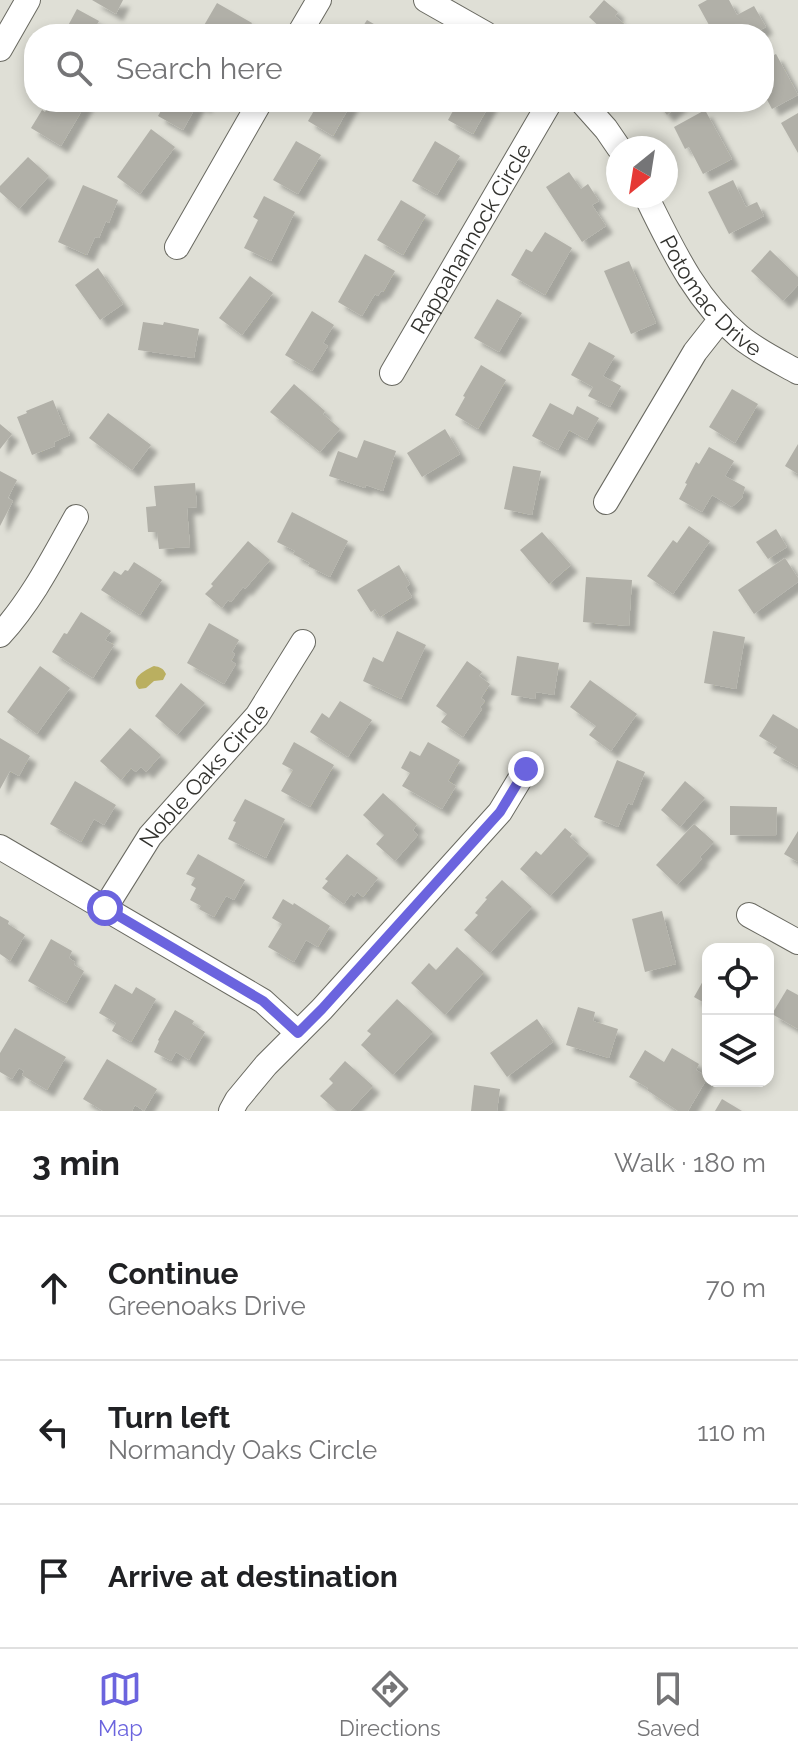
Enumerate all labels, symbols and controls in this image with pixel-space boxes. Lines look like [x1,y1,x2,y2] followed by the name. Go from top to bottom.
[24,24,774,112] search box
[52,46,96,90] icon: search
[116,51,283,86] text: Search here
[606,136,678,208] north arrow
[405,138,536,338] street label: Rappahannock Circle
[655,231,767,362] street label: Potomac Drive
[134,699,274,852] street label: Noble Oaks Circle
[508,751,544,787] route end
[87,890,123,926] route start
[702,943,774,1087] map controls
[702,943,774,1015] button: locate
[702,1015,774,1087] button: layers
[32,1143,120,1183] text: 3 min
[614,1148,766,1178] text: Walk · 180 m
[108,1256,239,1291] text: Continue
[32,1266,76,1310] icon: ahead
[706,1273,766,1303] text: 70 m
[108,1291,306,1321] text: Greenoaks Drive
[108,1400,230,1435] text: Turn left
[32,1410,76,1454] icon: left
[697,1417,766,1447] text: 110 m
[108,1435,377,1465] text: Normandy Oaks Circle
[32,1554,76,1598] icon: arrive
[108,1559,398,1594] text: Arrive at destination
[98,1667,143,1741] tab: Map
[339,1667,441,1741] tab: Directions
[637,1667,700,1741] tab: Saved

